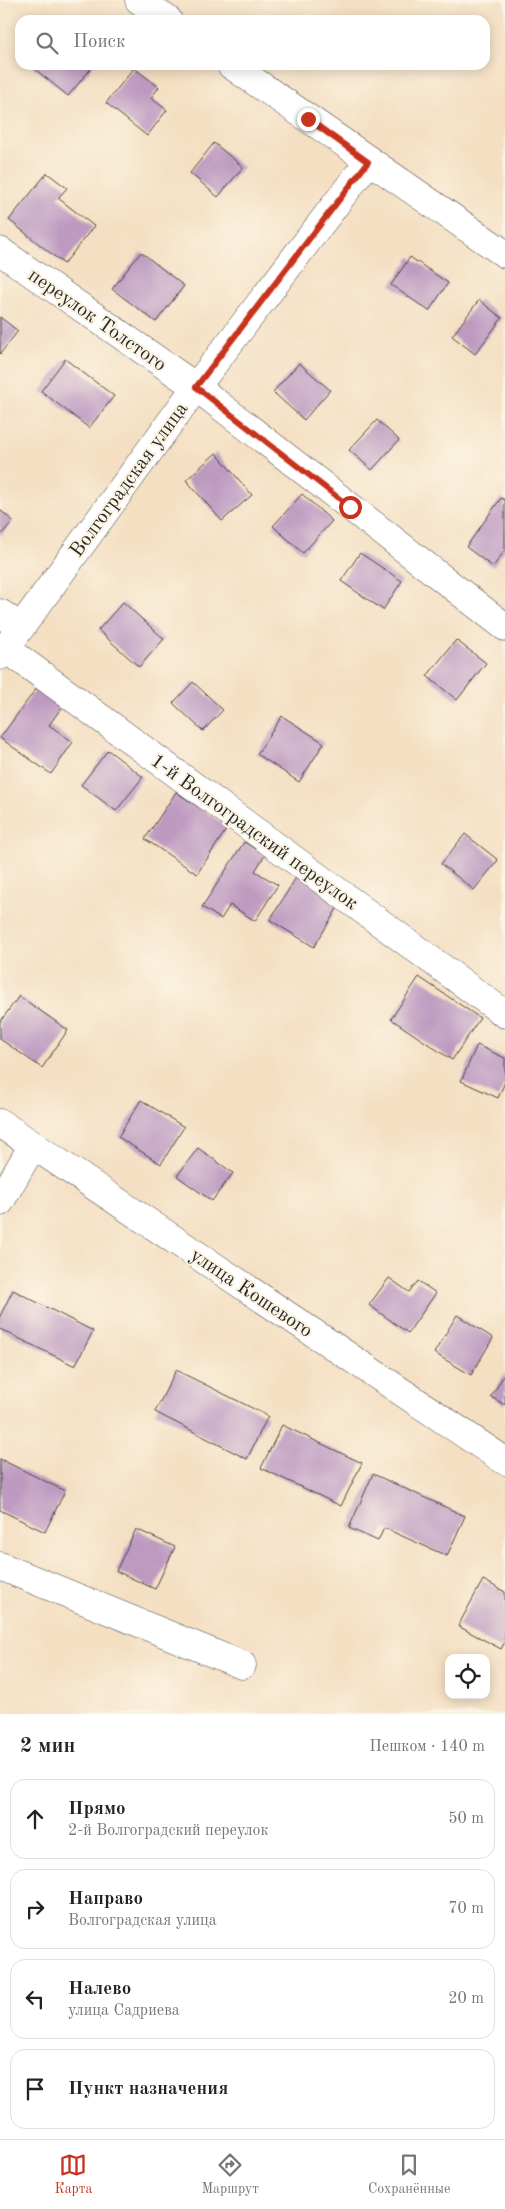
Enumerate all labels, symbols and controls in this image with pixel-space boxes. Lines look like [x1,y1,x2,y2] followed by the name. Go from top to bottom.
[15,15,490,70] search box
[33,29,61,57] icon: search
[73,33,125,52] text: Поиск
[297,108,320,131] route end
[24,266,170,376] street label: переулок Толстого
[67,399,192,561] street label: Волгоградская улица
[339,496,362,519] route start
[147,751,361,914] street label: 1-й Волгоградский переулок
[186,1245,316,1342] street label: улица Кошевого
[445,1654,490,1699] map controls
[445,1654,490,1699] button: locate
[20,1736,75,1757] text: 2 мин
[369,1739,485,1755] text: Пешком · 140 m
[68,1800,126,1819] text: Прямо
[21,1805,49,1833] icon: ahead
[448,1811,484,1827] text: 50 m
[68,1823,269,1839] text: 2-й Волгоградский переулок
[68,1890,143,1909] text: Направо
[21,1895,49,1923] icon: right
[448,1901,484,1917] text: 70 m
[68,1913,217,1929] text: Волгоградская улица
[68,1980,131,1999] text: Налево
[21,1985,49,2013] icon: left
[448,1991,484,2007] text: 20 m
[68,2003,180,2019] text: улица Садриева
[21,2075,49,2103] icon: arrive
[68,2080,228,2099] text: Пункт назначения
[55,2151,92,2198] tab: Карта
[201,2151,259,2198] tab: Маршрут
[368,2151,450,2198] tab: Сохранённые

